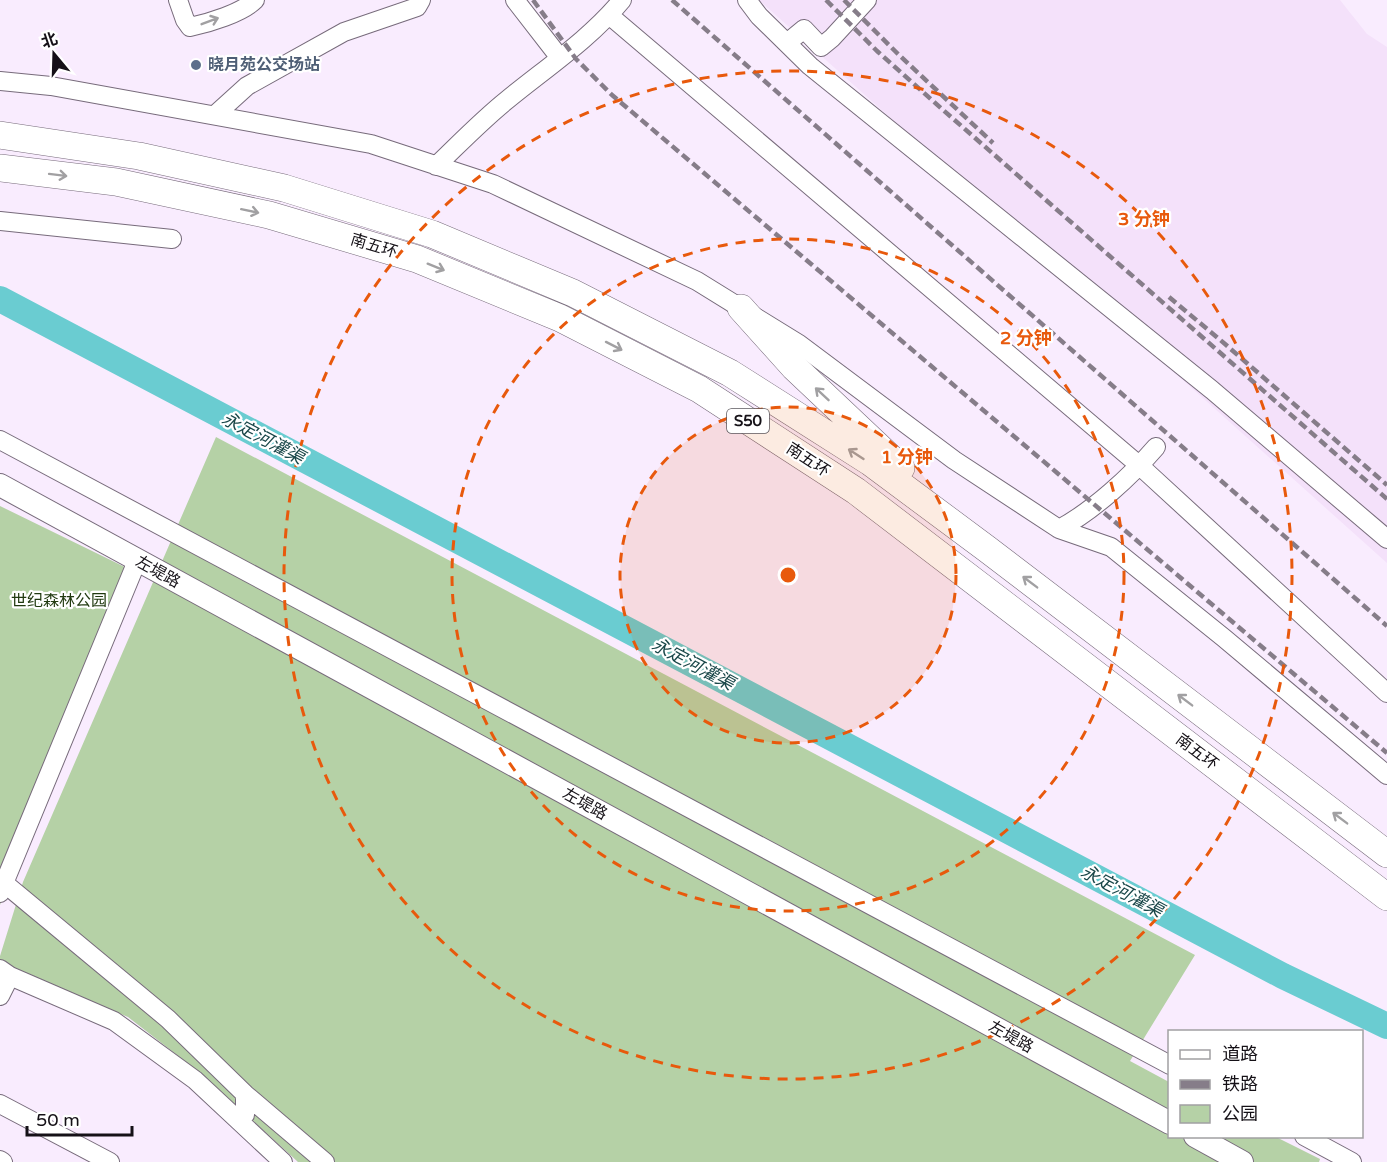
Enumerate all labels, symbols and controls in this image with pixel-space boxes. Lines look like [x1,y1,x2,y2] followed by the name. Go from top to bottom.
[200,15,219,26] one-way arrow
[24,24,84,84] north arrow
[39,29,60,53] text: 北
[208,55,320,75] place label: 晓月苑公交场站
[189,58,203,72] marker: 晓月苑公交场站
[48,170,67,181] one-way arrow
[240,205,259,217] one-way arrow
[1118,208,1170,230] text: 3 分钟
[348,229,400,263] street label: 南五环
[426,262,445,273] one-way arrow
[1000,327,1052,349] text: 2 分钟
[605,341,623,352] one-way arrow
[815,386,830,401] one-way arrow
[218,407,311,470] water label: 永定河灌渠
[727,409,769,433] road number: S50
[782,439,834,481] street label: 南五环
[881,446,933,468] text: 1 分钟
[848,447,865,459] one-way arrow
[132,552,184,592] street label: 左堤路
[778,565,798,585] centre of rings
[1023,575,1039,588] one-way arrow
[11,591,107,611] park label: 世纪森林公园
[648,633,741,696] water label: 永定河灌渠
[1178,694,1194,706] one-way arrow
[1172,730,1222,774] street label: 南五环
[559,784,611,824] street label: 左堤路
[1333,812,1349,824] one-way arrow
[1077,860,1170,923] water label: 永定河灌渠
[985,1017,1037,1057] street label: 左堤路
[1168,1030,1363,1138] legend
[1222,1043,1258,1065] text: 道路
[1222,1073,1258,1095] text: 铁路
[27,1099,132,1137] scale bar
[1222,1103,1258,1125] text: 公园
[36,1109,80,1131] text: 50 m

